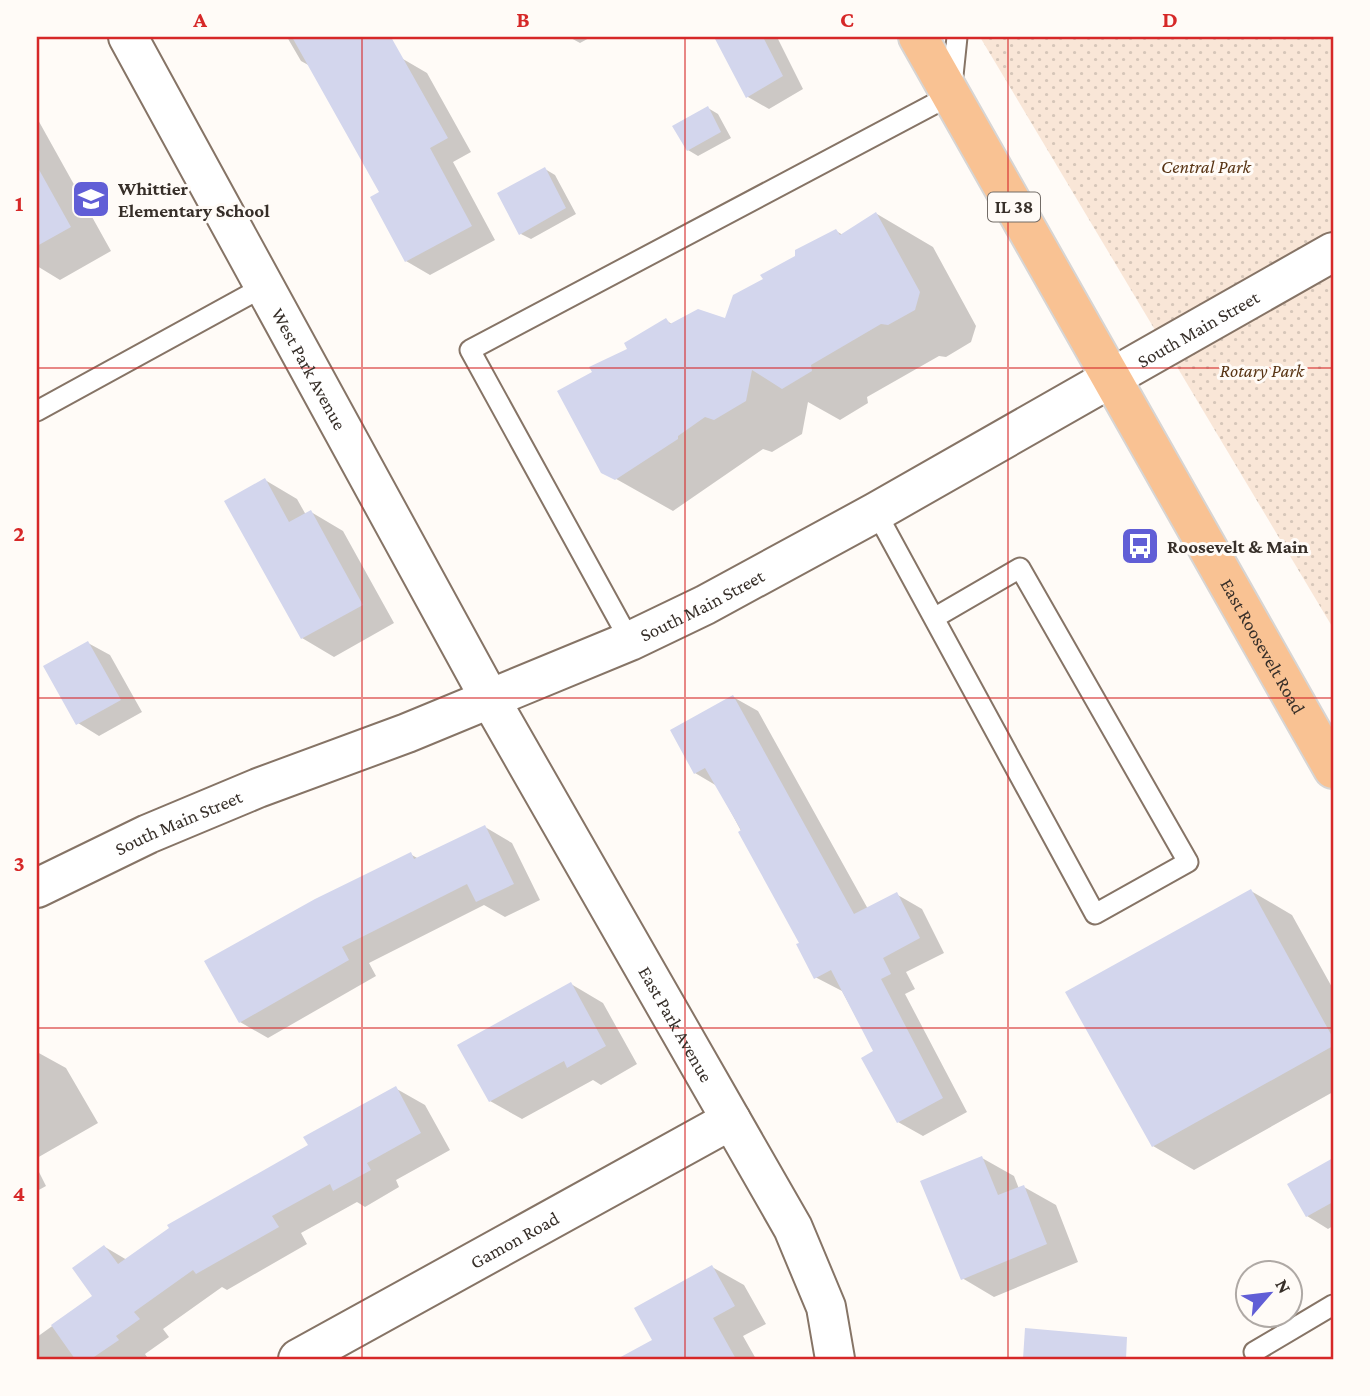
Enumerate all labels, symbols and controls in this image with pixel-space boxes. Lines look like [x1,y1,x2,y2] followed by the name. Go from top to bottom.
[192,6,207,32] text: A
[516,6,530,32] text: B
[840,6,854,32] text: C
[1162,6,1178,32] text: D
[1161,156,1252,177] park label: Central Park
[70,178,112,220] school or university icon: Whittier Elementary School
[117,178,270,221] place label: Whittier Elementary School
[15,190,24,216] text: 1
[988,192,1040,222] road number: IL 38
[1134,286,1263,372] street label: South Main Street
[267,304,351,433] street label: West Park Avenue
[1220,360,1305,381] park label: Rotary Park
[13,520,25,546] text: 2
[1119,525,1161,567] bus stop icon: Roosevelt & Main
[1167,536,1309,557] place label: Roosevelt & Main
[637,565,768,646] street label: South Main Street
[1216,575,1309,717] street label: East Roosevelt Road
[112,786,246,859] street label: South Main Street
[13,850,25,876] text: 3
[634,963,717,1086] street label: East Park Avenue
[13,1180,25,1206] text: 4
[467,1207,562,1273] street label: Gamon Road
[1234,1260,1304,1330] north arrow
[1271,1276,1296,1297] text: N

